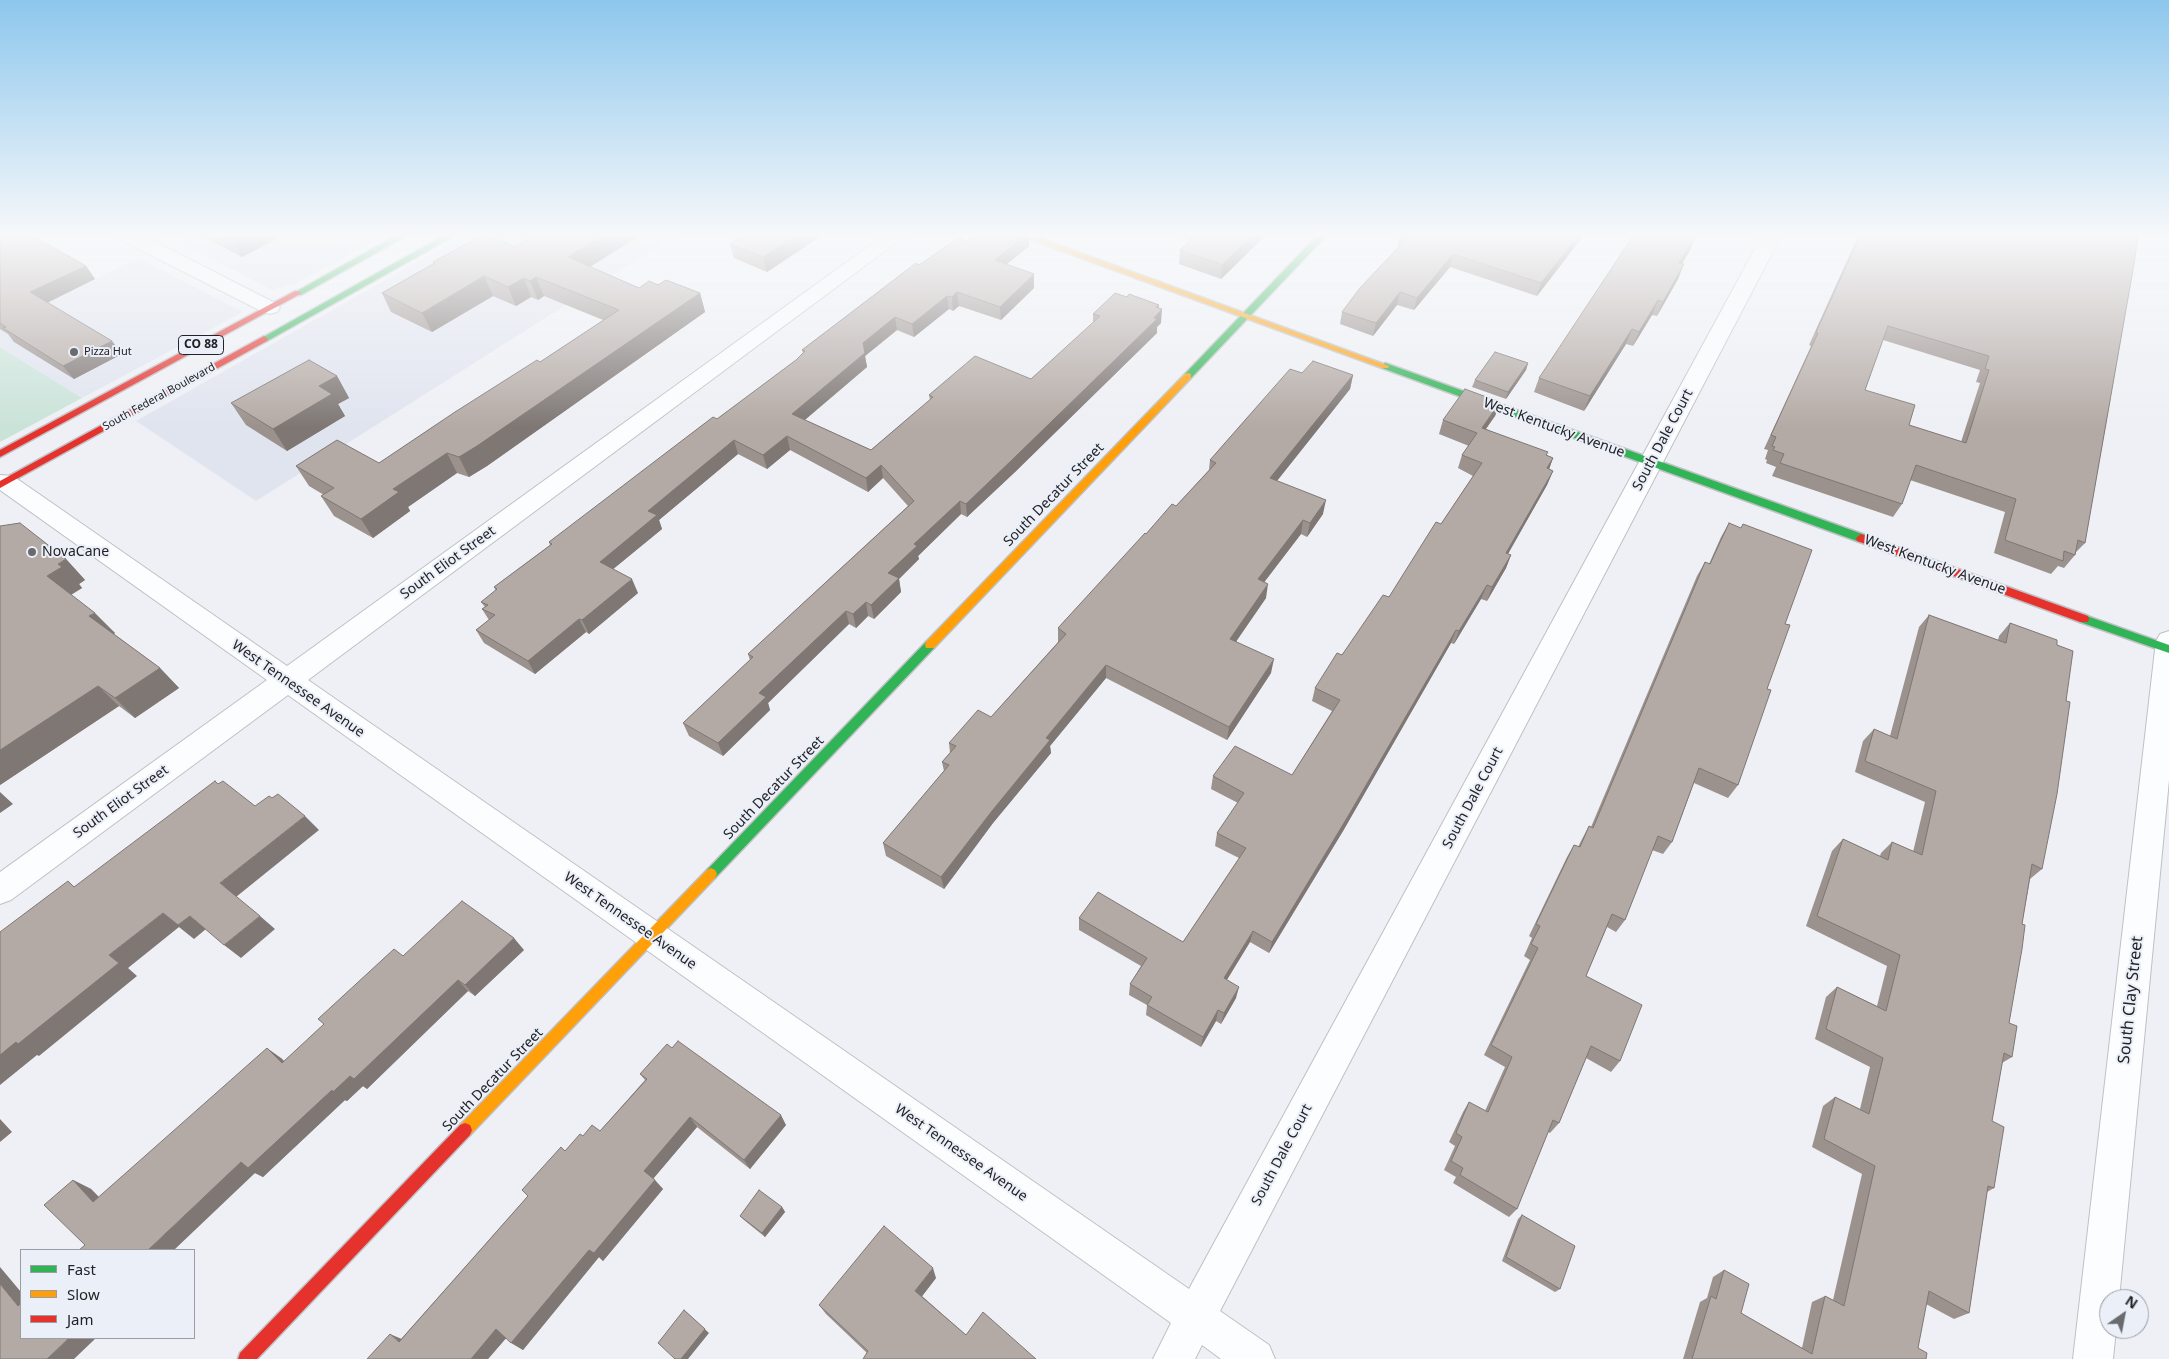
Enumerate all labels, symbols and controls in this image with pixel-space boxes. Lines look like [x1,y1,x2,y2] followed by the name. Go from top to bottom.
[178,336,224,354] road number: CO 88
[84,345,132,359] place label: Pizza Hut
[68,346,80,358] marker: Pizza Hut
[100,361,218,433] street label: South Federal Boulevard
[1629,387,1697,493] street label: South Dale Court
[1481,395,1627,461] street label: West Kentucky Avenue
[1000,440,1108,550] street label: South Decatur Street
[397,523,499,603] street label: South Eliot Street
[1862,532,2008,598] street label: West Kentucky Avenue
[42,544,109,560] place label: NovaCane
[26,546,38,558] marker: NovaCane
[228,637,368,741] street label: West Tennessee Avenue
[720,733,828,843] street label: South Decatur Street
[1439,745,1507,851] street label: South Dale Court
[70,762,172,842] street label: South Eliot Street
[560,869,700,973] street label: West Tennessee Avenue
[2115,935,2147,1065] street label: South Clay Street
[439,1025,547,1135] street label: South Decatur Street
[891,1101,1031,1205] street label: West Tennessee Avenue
[1248,1102,1316,1208] street label: South Dale Court
[20,1249,195,1339] legend
[67,1259,96,1279] text: Fast
[67,1284,100,1304] text: Slow
[2099,1289,2149,1339] north arrow
[2122,1291,2142,1313] text: N
[67,1309,94,1329] text: Jam

